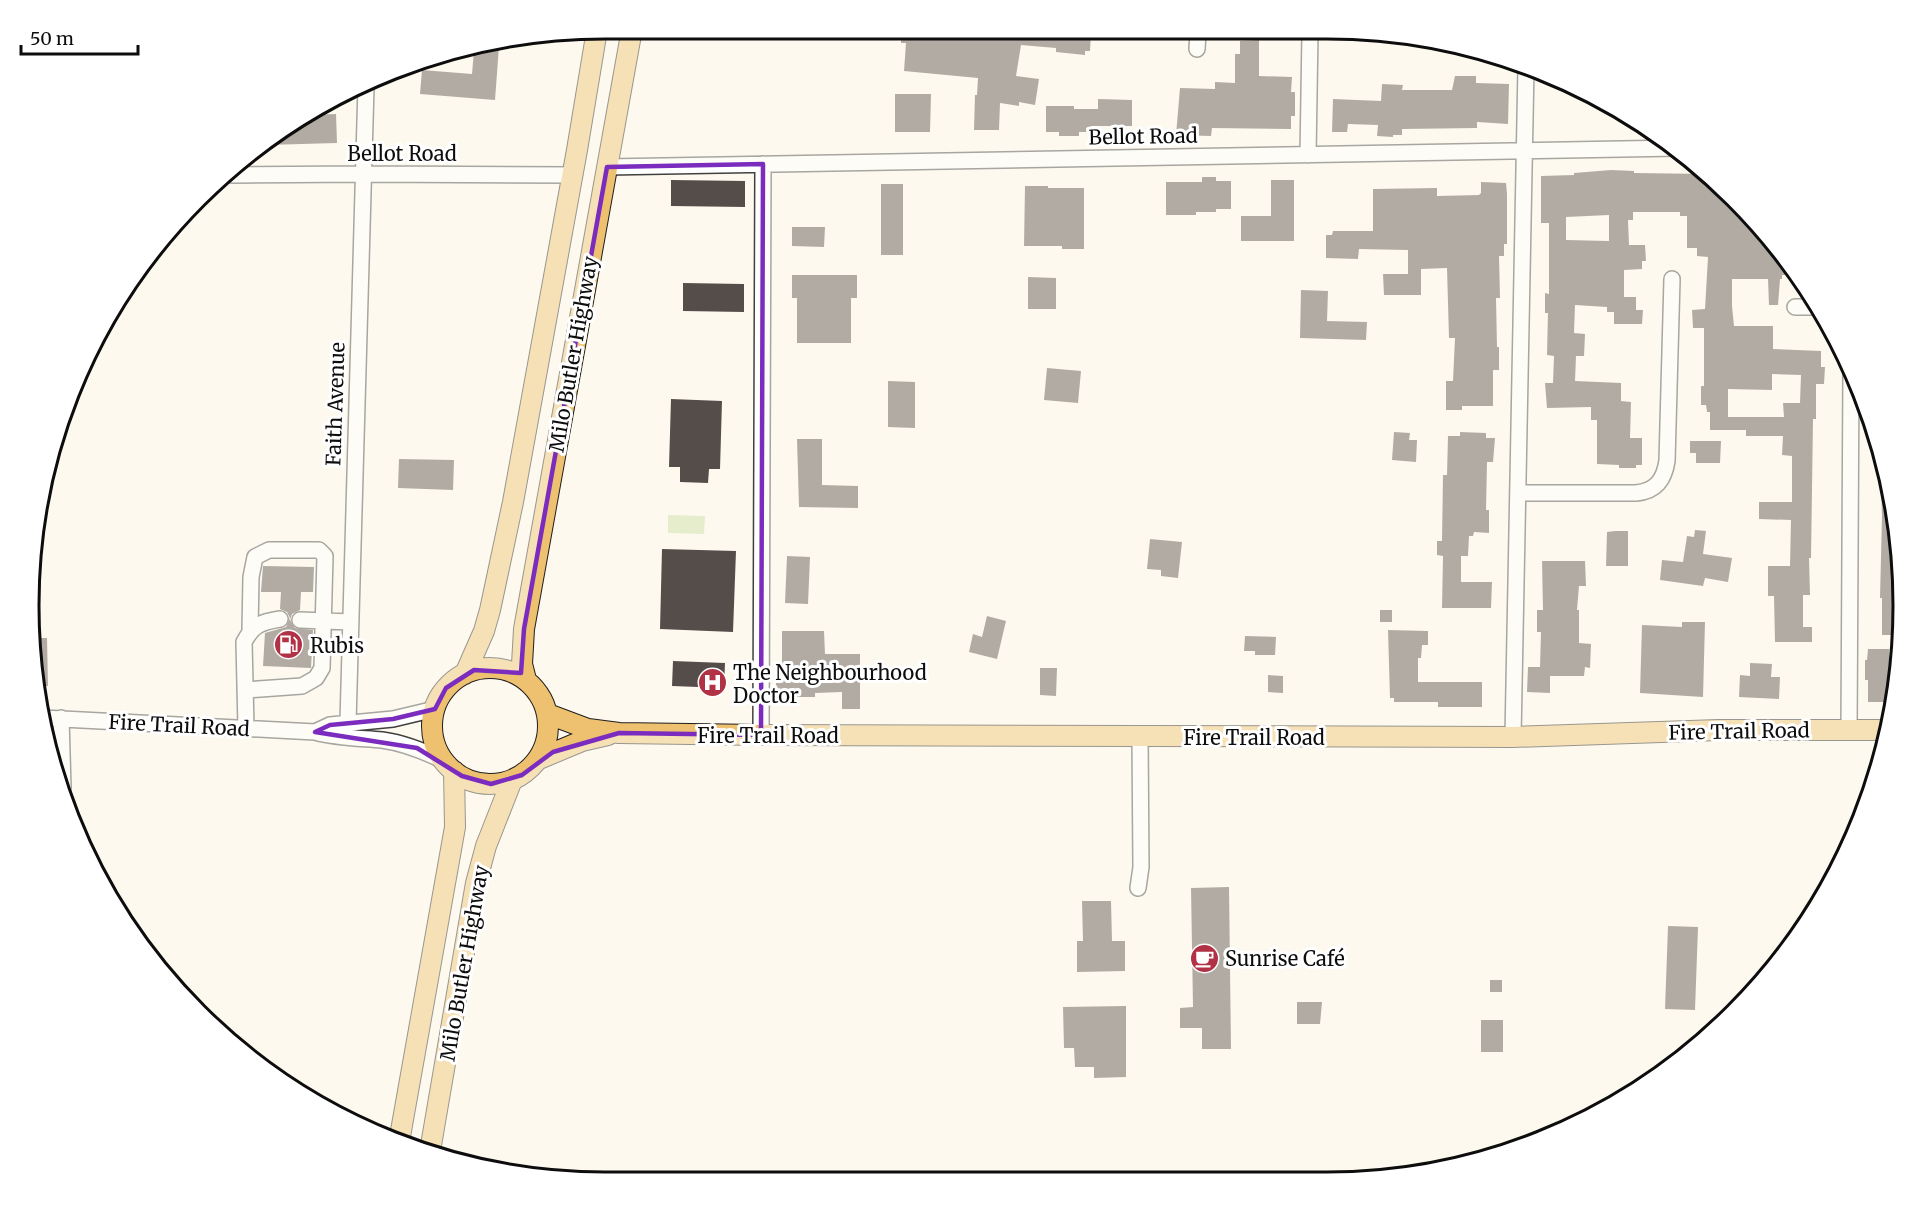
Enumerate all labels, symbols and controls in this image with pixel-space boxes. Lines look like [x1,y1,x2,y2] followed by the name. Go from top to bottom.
[21,18,138,56] scale bar
[30,27,74,50] text: 50 m
[1088,123,1198,149] street label: Bellot Road
[347,141,457,166] street label: Bellot Road
[543,254,603,454] street label: Milo Butler Highway
[320,342,350,466] street label: Faith Avenue
[273,629,305,661] fuel station icon: Rubis
[310,633,364,658] place label: Rubis
[733,660,927,708] place label: The Neighbourhood Doctor
[696,667,728,699] hospital icon: The Neighbourhood Doctor
[108,709,250,741] street label: Fire Trail Road
[1668,717,1810,745] street label: Fire Trail Road
[697,723,839,748] street label: Fire Trail Road
[1183,725,1325,750] street label: Fire Trail Road
[434,863,494,1063] street label: Milo Butler Highway
[1188,942,1220,974] cafe icon: Sunrise Café
[1225,946,1345,971] place label: Sunrise Café

